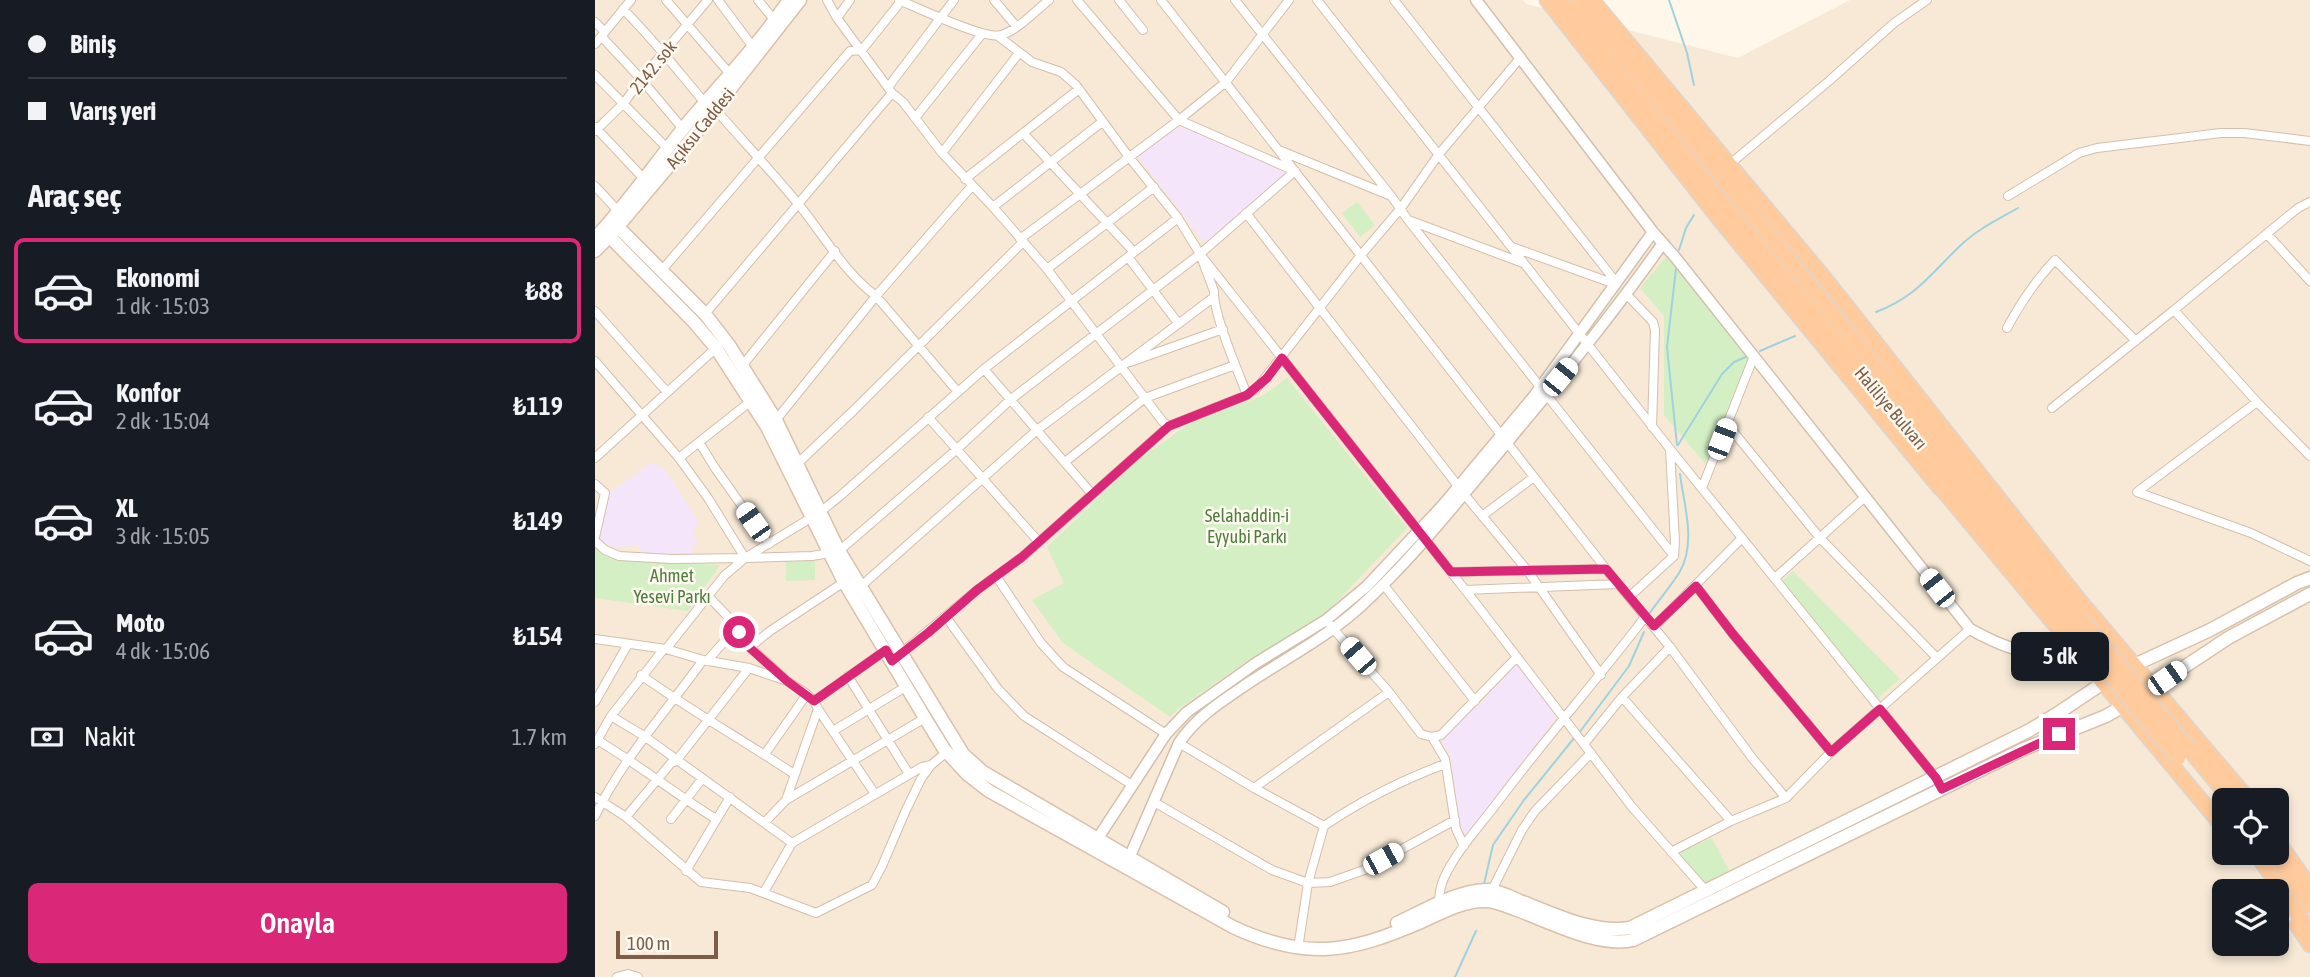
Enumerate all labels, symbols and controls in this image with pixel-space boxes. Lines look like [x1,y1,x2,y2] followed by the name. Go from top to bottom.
[70,29,116,59] text: Biniş
[625,36,681,98] street label: 2142. sok
[661,84,739,172] street label: Açıksu Caddesi
[70,96,156,126] text: Varış yeri
[28,177,121,214] text: Araç seç
[32,259,95,322] icon: car
[116,263,200,293] text: Ekonomi
[526,276,563,306] text: ₺88
[116,293,210,319] text: 1 dk · 15:03
[1539,354,1582,400] car
[1850,362,1932,454] street label: Haliliye Bulvarı
[32,374,95,437] icon: car
[116,378,180,408] text: Konfor
[513,391,563,421] text: ₺119
[116,408,210,434] text: 2 dk · 15:04
[1705,416,1740,462] car
[32,489,95,552] icon: car
[116,493,138,523] text: XL
[733,499,774,545] car
[1205,505,1289,547] park label: Selahaddin-i Eyyubi Parkı
[513,506,563,536] text: ₺149
[116,523,210,549] text: 3 dk · 15:05
[633,565,711,607] park label: Ahmet Yesevi Parkı
[1916,565,1959,611] car
[32,604,95,667] icon: car
[116,608,165,638] text: Moto
[723,616,755,648] route start
[513,621,563,651] text: ₺154
[2010,632,2108,682] callout: 5 dk
[1337,633,1380,679] car
[116,638,210,664] text: 4 dk · 15:06
[2043,643,2077,669] text: 5 dk
[2144,657,2191,699] car
[28,718,66,756] icon: cash
[2043,718,2075,750] route end
[84,722,136,752] text: Nakit
[511,724,567,750] text: 1.7 km
[2212,788,2289,956] map controls
[2212,788,2289,865] button: locate
[1360,840,1407,878] car
[2212,879,2289,956] button: layers
[28,883,567,963] button: Onayla
[616,928,717,960] scale bar
[627,932,670,954] text: 100 m

